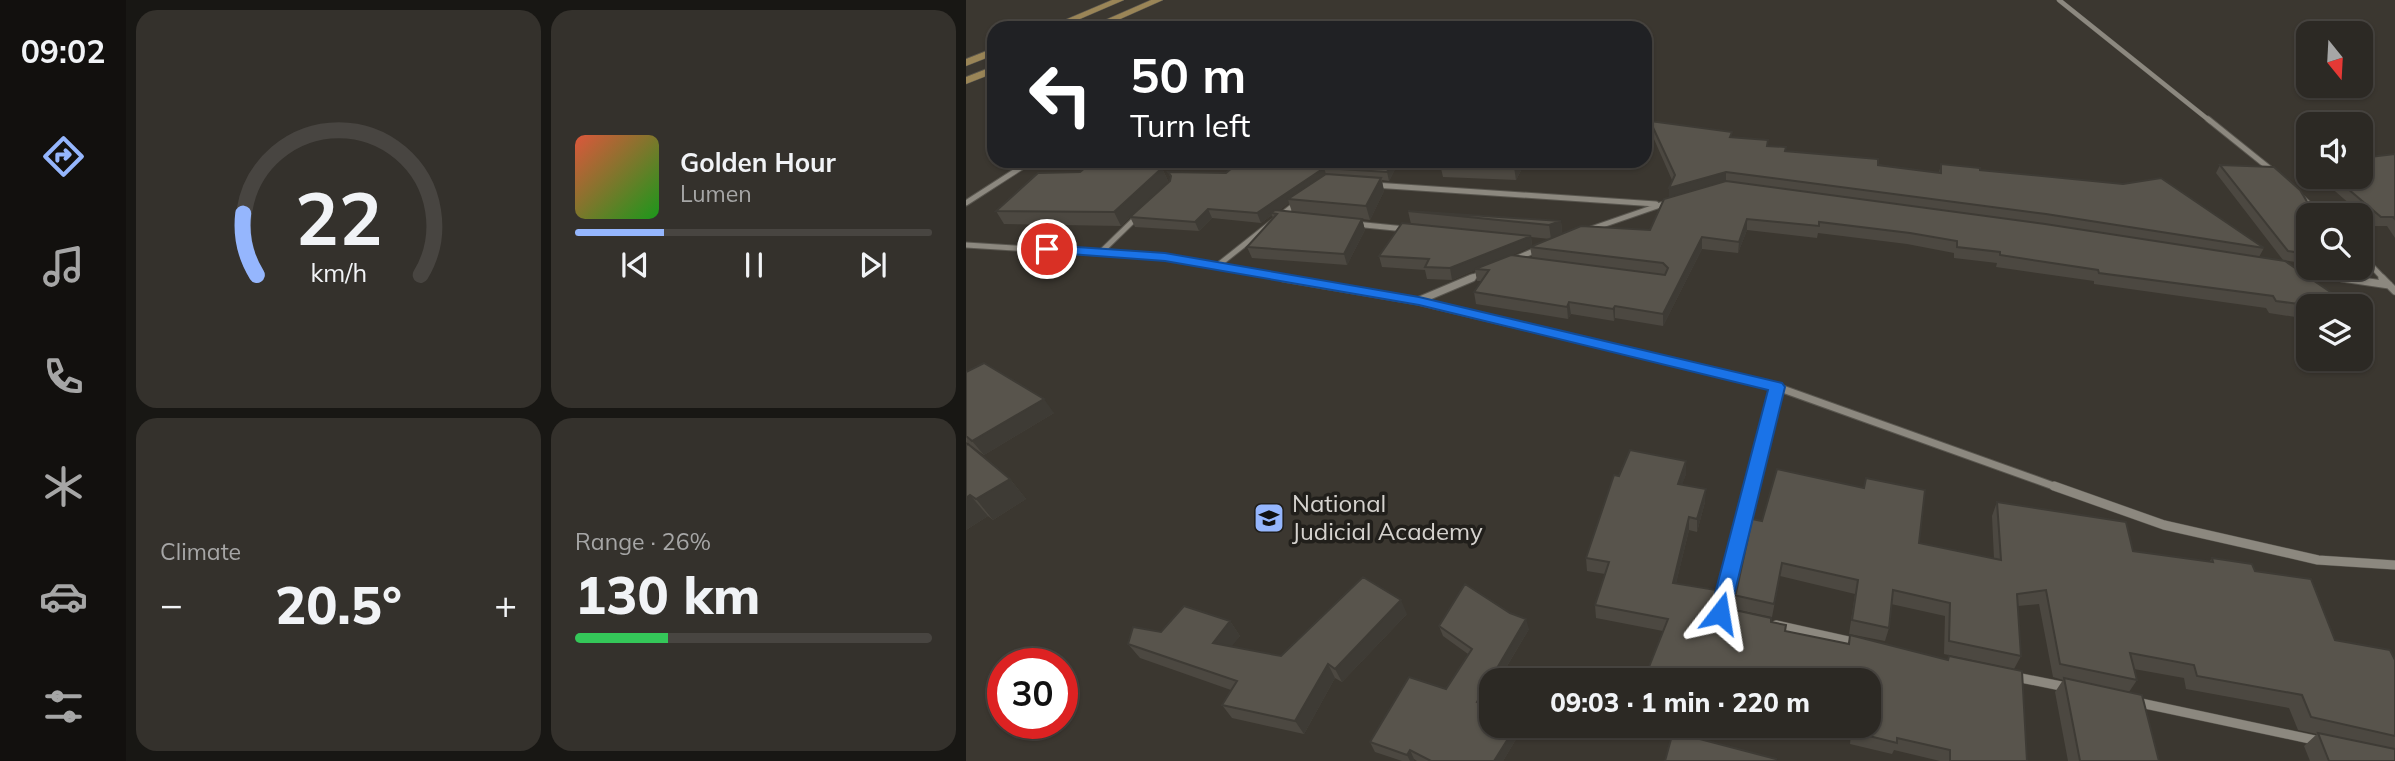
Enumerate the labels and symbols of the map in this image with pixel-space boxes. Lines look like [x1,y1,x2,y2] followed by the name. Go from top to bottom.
[2296,21,2373,98] north arrow
[1017,219,1077,279] pin
[1292,488,1483,546] place label: National Judicial Academy
[1252,501,1286,535] school or university icon: National Judicial Academy
[1683,576,1757,650] position arrow
[987,648,1078,739] speed limit sign: 30

